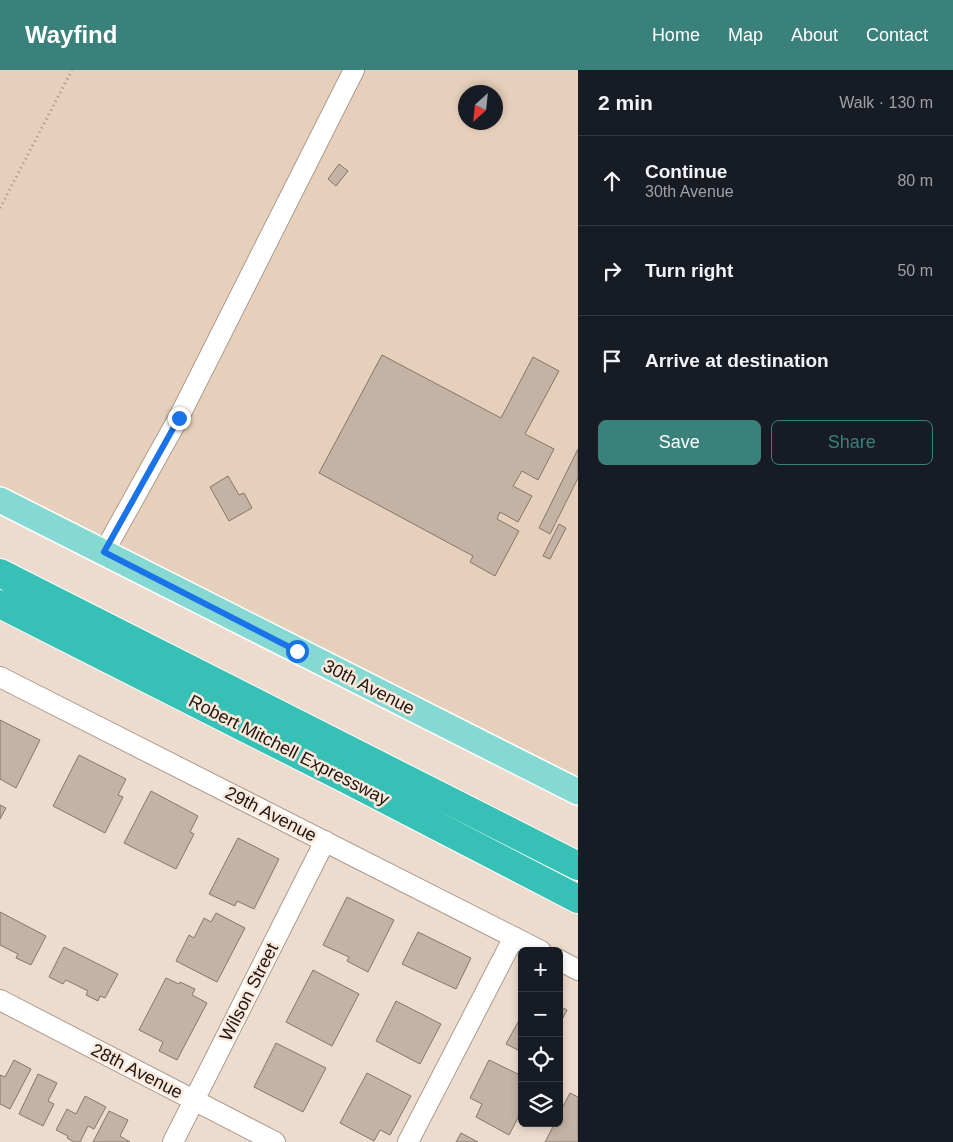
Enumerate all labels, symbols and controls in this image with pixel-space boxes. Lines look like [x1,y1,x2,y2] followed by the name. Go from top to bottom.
[25,21,117,48] text: Wayfind
[652,25,700,45] text: Home
[728,25,763,45] text: Map
[791,25,838,45] text: About
[866,25,928,45] text: Contact
[458,85,503,130] north arrow
[598,91,653,114] text: 2 min
[839,94,933,111] text: Walk · 130 m
[645,161,727,182] text: Continue
[598,167,626,195] icon: ahead
[897,172,933,189] text: 80 m
[645,183,734,200] text: 30th Avenue
[598,257,626,285] icon: right
[645,260,733,281] text: Turn right
[897,262,933,279] text: 50 m
[598,347,626,375] icon: arrive
[645,350,829,371] text: Arrive at destination
[168,407,191,430] route end
[598,420,761,465] button: Save
[771,420,933,465] button: Share
[286,640,309,663] route start
[320,655,418,719] street label: 30th Avenue
[186,691,392,809] street label: Robert Mitchell Expressway
[222,782,320,846] street label: 29th Avenue
[216,940,282,1044] street label: Wilson Street
[518,947,563,1127] map controls
[518,947,563,992] button: +
[518,992,563,1037] button: −
[518,1037,563,1082] button: locate
[88,1039,186,1103] street label: 28th Avenue
[518,1082,563,1127] button: layers

